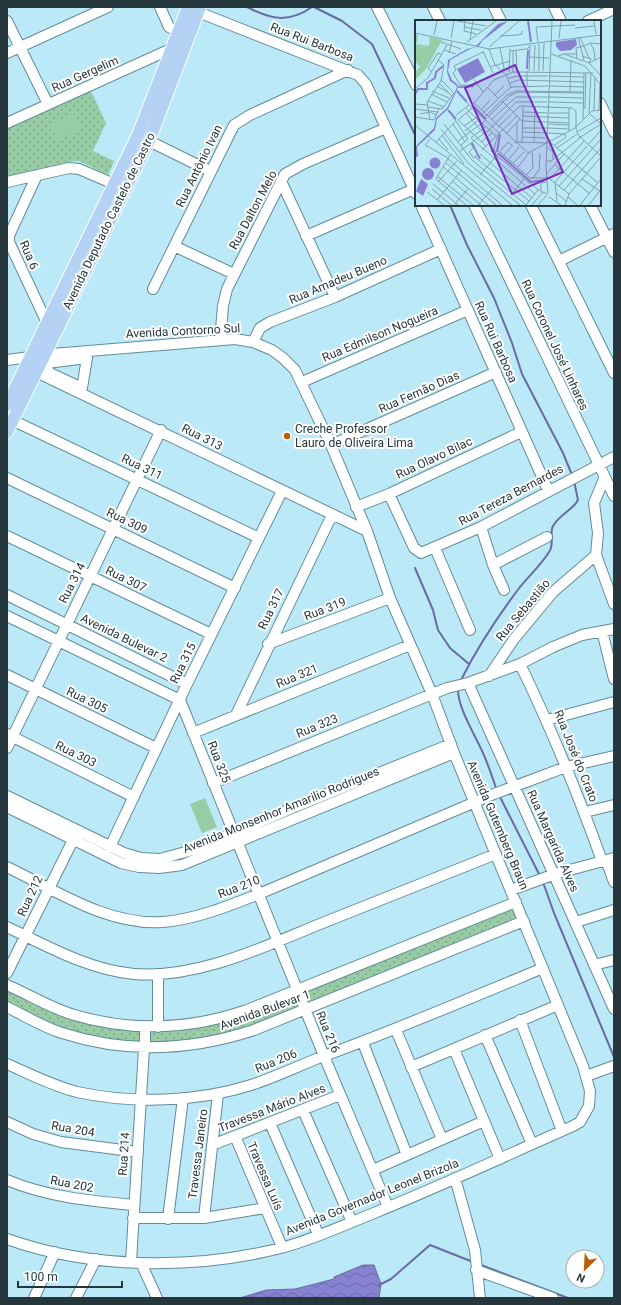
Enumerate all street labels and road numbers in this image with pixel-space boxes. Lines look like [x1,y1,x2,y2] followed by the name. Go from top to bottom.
[269,20,355,64] street label: Rua Rui Barbosa
[50,53,120,95] street label: Rua Gergelim
[173,122,225,210] street label: Rua Antônio Ivan
[60,130,158,312] street label: Avenida Deputado Castelo de Castro
[226,168,280,252] street label: Rua Dalton Melo
[17,238,41,272] street label: Rua 6
[287,253,389,307] street label: Rua Amadeu Bueno
[519,277,591,413] street label: Rua Coronel José Linhares
[472,299,520,385] street label: Rua Rui Barbosa
[320,303,440,365] street label: Rua Edmilson Nogueira
[125,321,241,341] street label: Avenida Contorno Sul
[376,368,462,416] street label: Rua Fernão Dias
[179,421,225,453] street label: Rua 313
[394,434,474,482] street label: Rua Olavo Bilac
[119,451,165,483] street label: Rua 311
[456,462,566,528] street label: Rua Tereza Bernardes
[104,505,150,537] street label: Rua 309
[56,560,88,606] street label: Rua 314
[103,563,149,595] street label: Rua 307
[493,576,553,644] street label: Rua Sebastião
[255,586,287,632] street label: Rua 317
[302,595,348,623] street label: Rua 319
[78,611,170,665] street label: Avenida Bulevar 2
[167,640,199,686] street label: Rua 315
[274,661,320,691] street label: Rua 321
[64,684,110,716] street label: Rua 305
[551,708,601,804] street label: Rua José do Crato
[294,711,340,741] street label: Rua 323
[53,738,99,770] street label: Rua 303
[205,739,233,785] street label: Rua 325
[464,758,532,892] street label: Avenida Gutemberg Braun
[181,764,381,856] street label: Avenida Monsenhor Amarilio Rodrigues
[524,788,582,894] street label: Rua Margarida Alves
[14,873,46,919] street label: Rua 212
[216,873,262,901] street label: Rua 210
[218,987,312,1033] street label: Avenida Bulevar 1
[313,1009,343,1055] street label: Rua 216
[253,1046,299,1076] street label: Rua 206
[216,1081,328,1135] street label: Travessa Mário Alves
[186,1108,211,1200] street label: Travessa Janeiro
[50,1118,96,1140] street label: Rua 204
[115,1131,133,1176] street label: Rua 214
[244,1140,286,1212] street label: Travessa Luís
[283,1156,461,1238] street label: Avenida Governador Leonel Brizola
[49,1173,95,1195] street label: Rua 202

